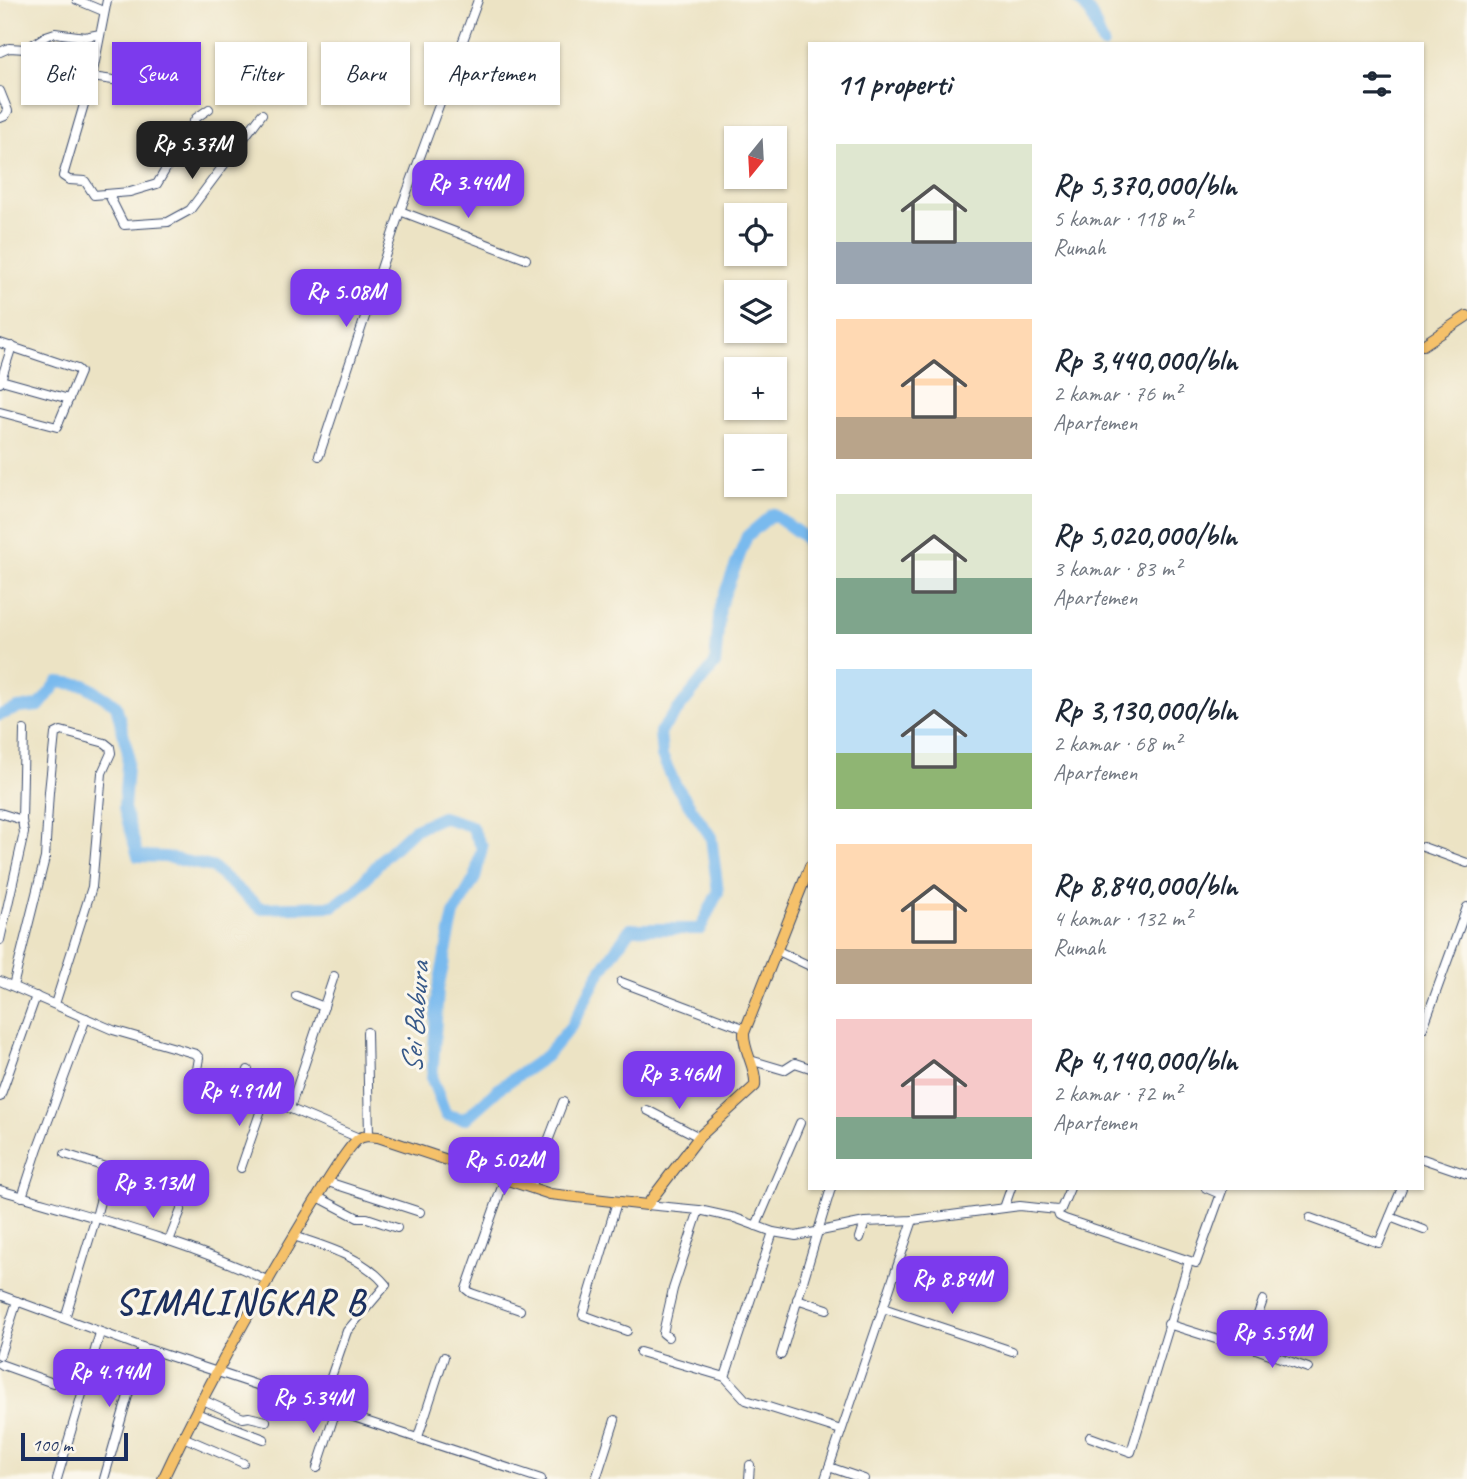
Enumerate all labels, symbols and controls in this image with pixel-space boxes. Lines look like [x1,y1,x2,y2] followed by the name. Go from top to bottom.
[21,42,98,105] chip: Beli
[112,42,201,105] chip: Sewa
[215,42,307,105] chip: Filter
[321,42,410,105] chip: Baru
[424,42,560,105] chip: Apartemen
[836,65,951,103] text: 11 properti
[1358,65,1396,103] icon: filters
[120,122,264,181] pin: Rp 5.37M
[724,126,788,189] north arrow
[724,126,787,497] map controls
[152,129,232,158] text: Rp 5.37M
[396,160,540,220] pin: Rp 3.44M
[1053,166,1237,204] text: Rp 5,370,000/bln
[428,168,508,197] text: Rp 3.44M
[892,172,976,256] icon: home
[724,203,787,266] button: locate
[1053,204,1191,233] text: 5 kamar · 118 m²
[1053,233,1106,262] text: Rumah
[274,270,418,329] pin: Rp 5.08M
[306,277,386,306] text: Rp 5.08M
[724,280,787,343] button: layers
[1053,341,1237,379] text: Rp 3,440,000/bln
[892,347,976,431] icon: home
[724,357,787,420] button: +
[1053,379,1181,408] text: 2 kamar · 76 m²
[1053,408,1137,437] text: Apartemen
[724,434,787,497] button: −
[1053,516,1237,554] text: Rp 5,020,000/bln
[892,522,976,606] icon: home
[1053,554,1181,583] text: 3 kamar · 83 m²
[1053,583,1137,612] text: Apartemen
[1053,691,1237,729] text: Rp 3,130,000/bln
[892,697,976,781] icon: home
[1053,729,1181,758] text: 2 kamar · 68 m²
[1053,758,1137,787] text: Apartemen
[1053,866,1237,904] text: Rp 8,840,000/bln
[892,872,976,956] icon: home
[1053,904,1191,933] text: 4 kamar · 132 m²
[1053,933,1106,962] text: Rumah
[392,958,438,1075] water label: Sei Babura
[1053,1041,1237,1079] text: Rp 4,140,000/bln
[892,1047,976,1131] icon: home
[607,1052,751,1111] pin: Rp 3.46M
[639,1059,719,1088] text: Rp 3.46M
[167,1068,311,1128] pin: Rp 4.91M
[199,1076,279,1105] text: Rp 4.91M
[1053,1079,1181,1108] text: 2 kamar · 72 m²
[1053,1108,1137,1137] text: Apartemen
[432,1138,576,1197] pin: Rp 5.02M
[464,1145,544,1174] text: Rp 5.02M
[81,1160,225,1220] pin: Rp 3.13M
[113,1168,193,1197] text: Rp 3.13M
[880,1256,1024,1316] pin: Rp 8.84M
[912,1264,992,1293] text: Rp 8.84M
[115,1280,367,1325] district label: SIMALINGKAR B
[1200,1310,1344,1370] pin: Rp 5.59M
[1233,1318,1311,1347] text: Rp 5.59M
[37,1350,181,1409] pin: Rp 4.14M
[69,1357,149,1386] text: Rp 4.14M
[241,1376,385,1435] pin: Rp 5.34M
[273,1383,353,1412] text: Rp 5.34M
[21,1430,128,1462] scale bar
[32,1433,73,1457] text: 100 m

